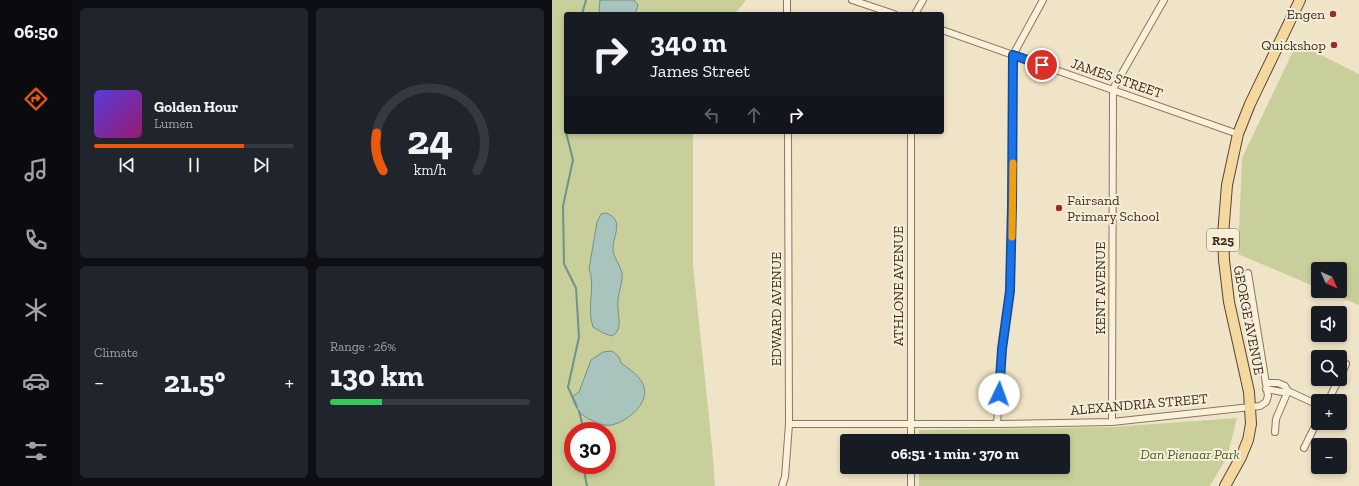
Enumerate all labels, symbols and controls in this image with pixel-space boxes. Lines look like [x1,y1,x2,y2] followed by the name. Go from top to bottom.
[1286,6,1325,23] place label: Engen
[1328,9,1338,19] marker: Engen
[14,21,58,43] text: 06:50
[650,26,727,59] text: 340 m
[584,28,636,80] icon: right
[1261,37,1326,54] place label: Quickshop
[1329,40,1339,50] marker: Quickshop
[1025,48,1059,82] pin
[1031,54,1053,76] icon: arrive
[1069,55,1165,102] street label: JAMES STREET
[650,60,750,82] text: James Street
[22,85,50,113] icon: directions
[154,98,238,116] text: Golden Hour
[701,104,723,126] icon: left
[743,104,765,126] icon: ahead
[785,104,807,126] icon: right
[407,115,453,165] text: 24
[154,116,193,131] text: Lumen
[116,154,138,176] icon: previous
[183,154,205,176] icon: pause
[250,154,272,176] icon: next
[22,156,50,184] icon: music
[414,162,446,179] text: km/h
[1067,192,1160,225] place label: Fairsand Primary School
[1054,203,1064,213] marker: Fairsand Primary School
[22,226,50,254] icon: phone
[890,226,907,346] street label: ATHLONE AVENUE
[1207,229,1239,251] road number: R25
[1092,242,1109,334] street label: KENT AVENUE
[768,252,785,366] street label: EDWARD AVENUE
[1311,262,1347,298] north arrow
[1311,262,1347,474] map controls
[1230,264,1267,376] street label: GEORGE AVENUE
[22,296,50,324] icon: climate
[1311,306,1347,342] button: sound
[330,339,396,354] text: Range · 26%
[94,345,138,360] text: Climate
[1311,350,1347,386] button: search
[330,358,424,394] text: 130 km
[164,364,225,400] text: 21.5°
[22,367,50,395] icon: car
[94,369,104,396] text: −
[285,369,294,396] text: +
[978,373,1020,415] position arrow
[1070,390,1209,419] street label: ALEXANDRIA STREET
[1311,394,1347,430] button: +
[564,422,616,474] speed limit sign: 30
[22,437,50,465] icon: filters
[1311,438,1347,474] button: −
[891,445,1019,463] text: 06:51 · 1 min · 370 m
[1140,446,1240,463] park label: Dan Pienaar Park

